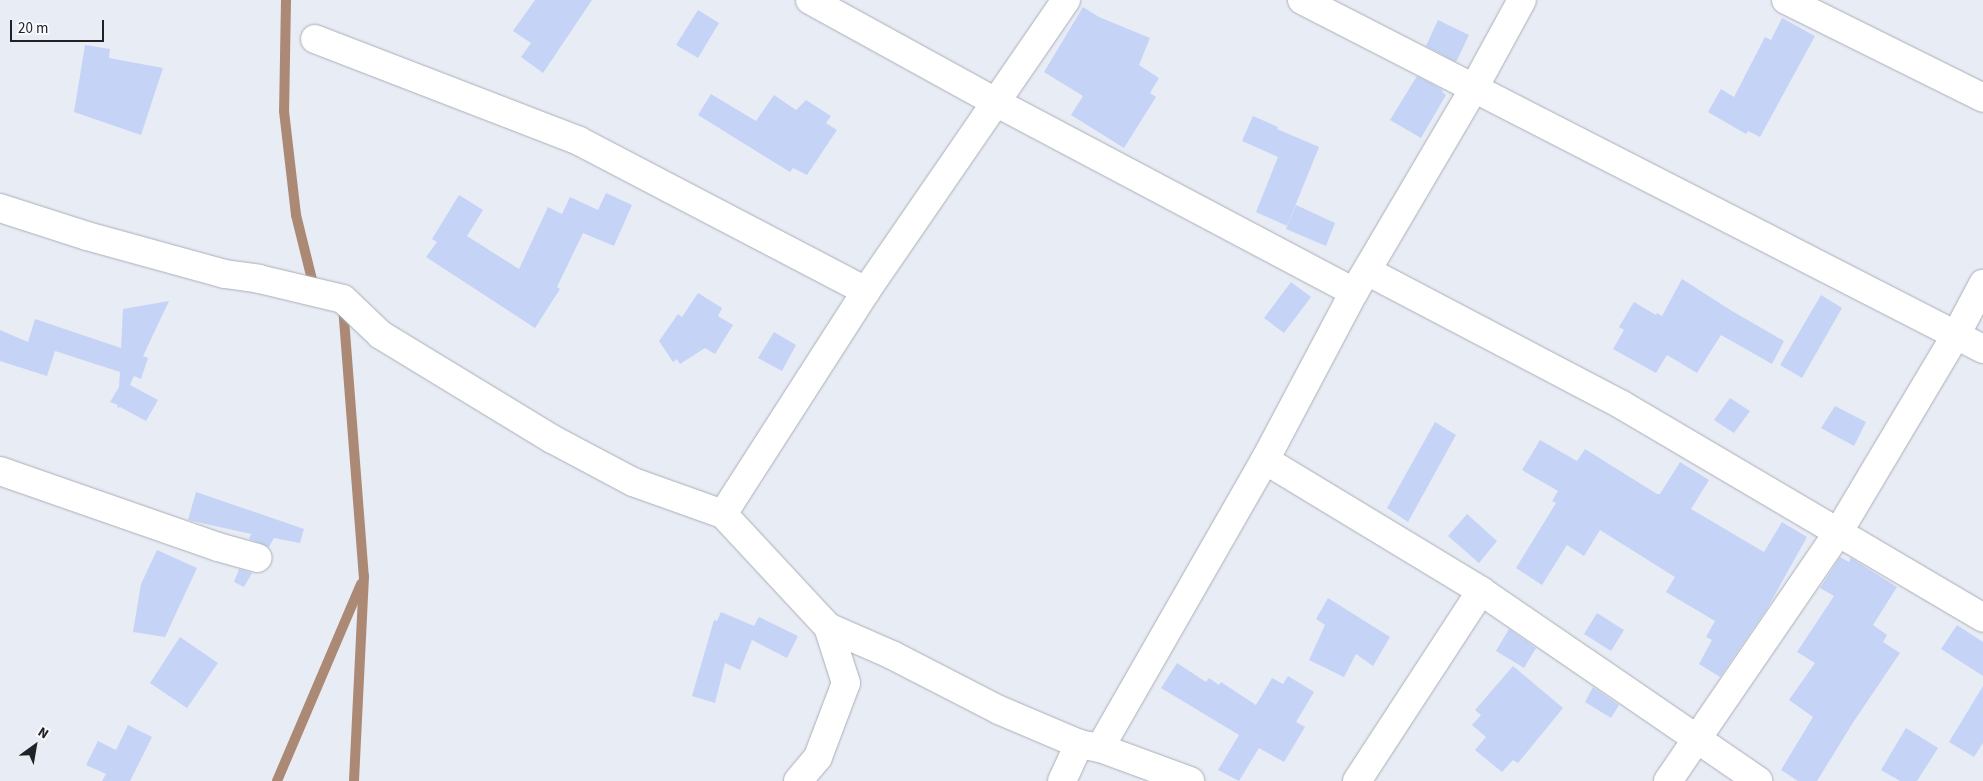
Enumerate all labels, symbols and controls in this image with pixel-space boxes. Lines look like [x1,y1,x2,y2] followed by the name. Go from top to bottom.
[12,10,106,42] scale bar
[18,18,48,39] text: 20 m
[10,721,60,771] north arrow
[34,722,52,744] text: N

